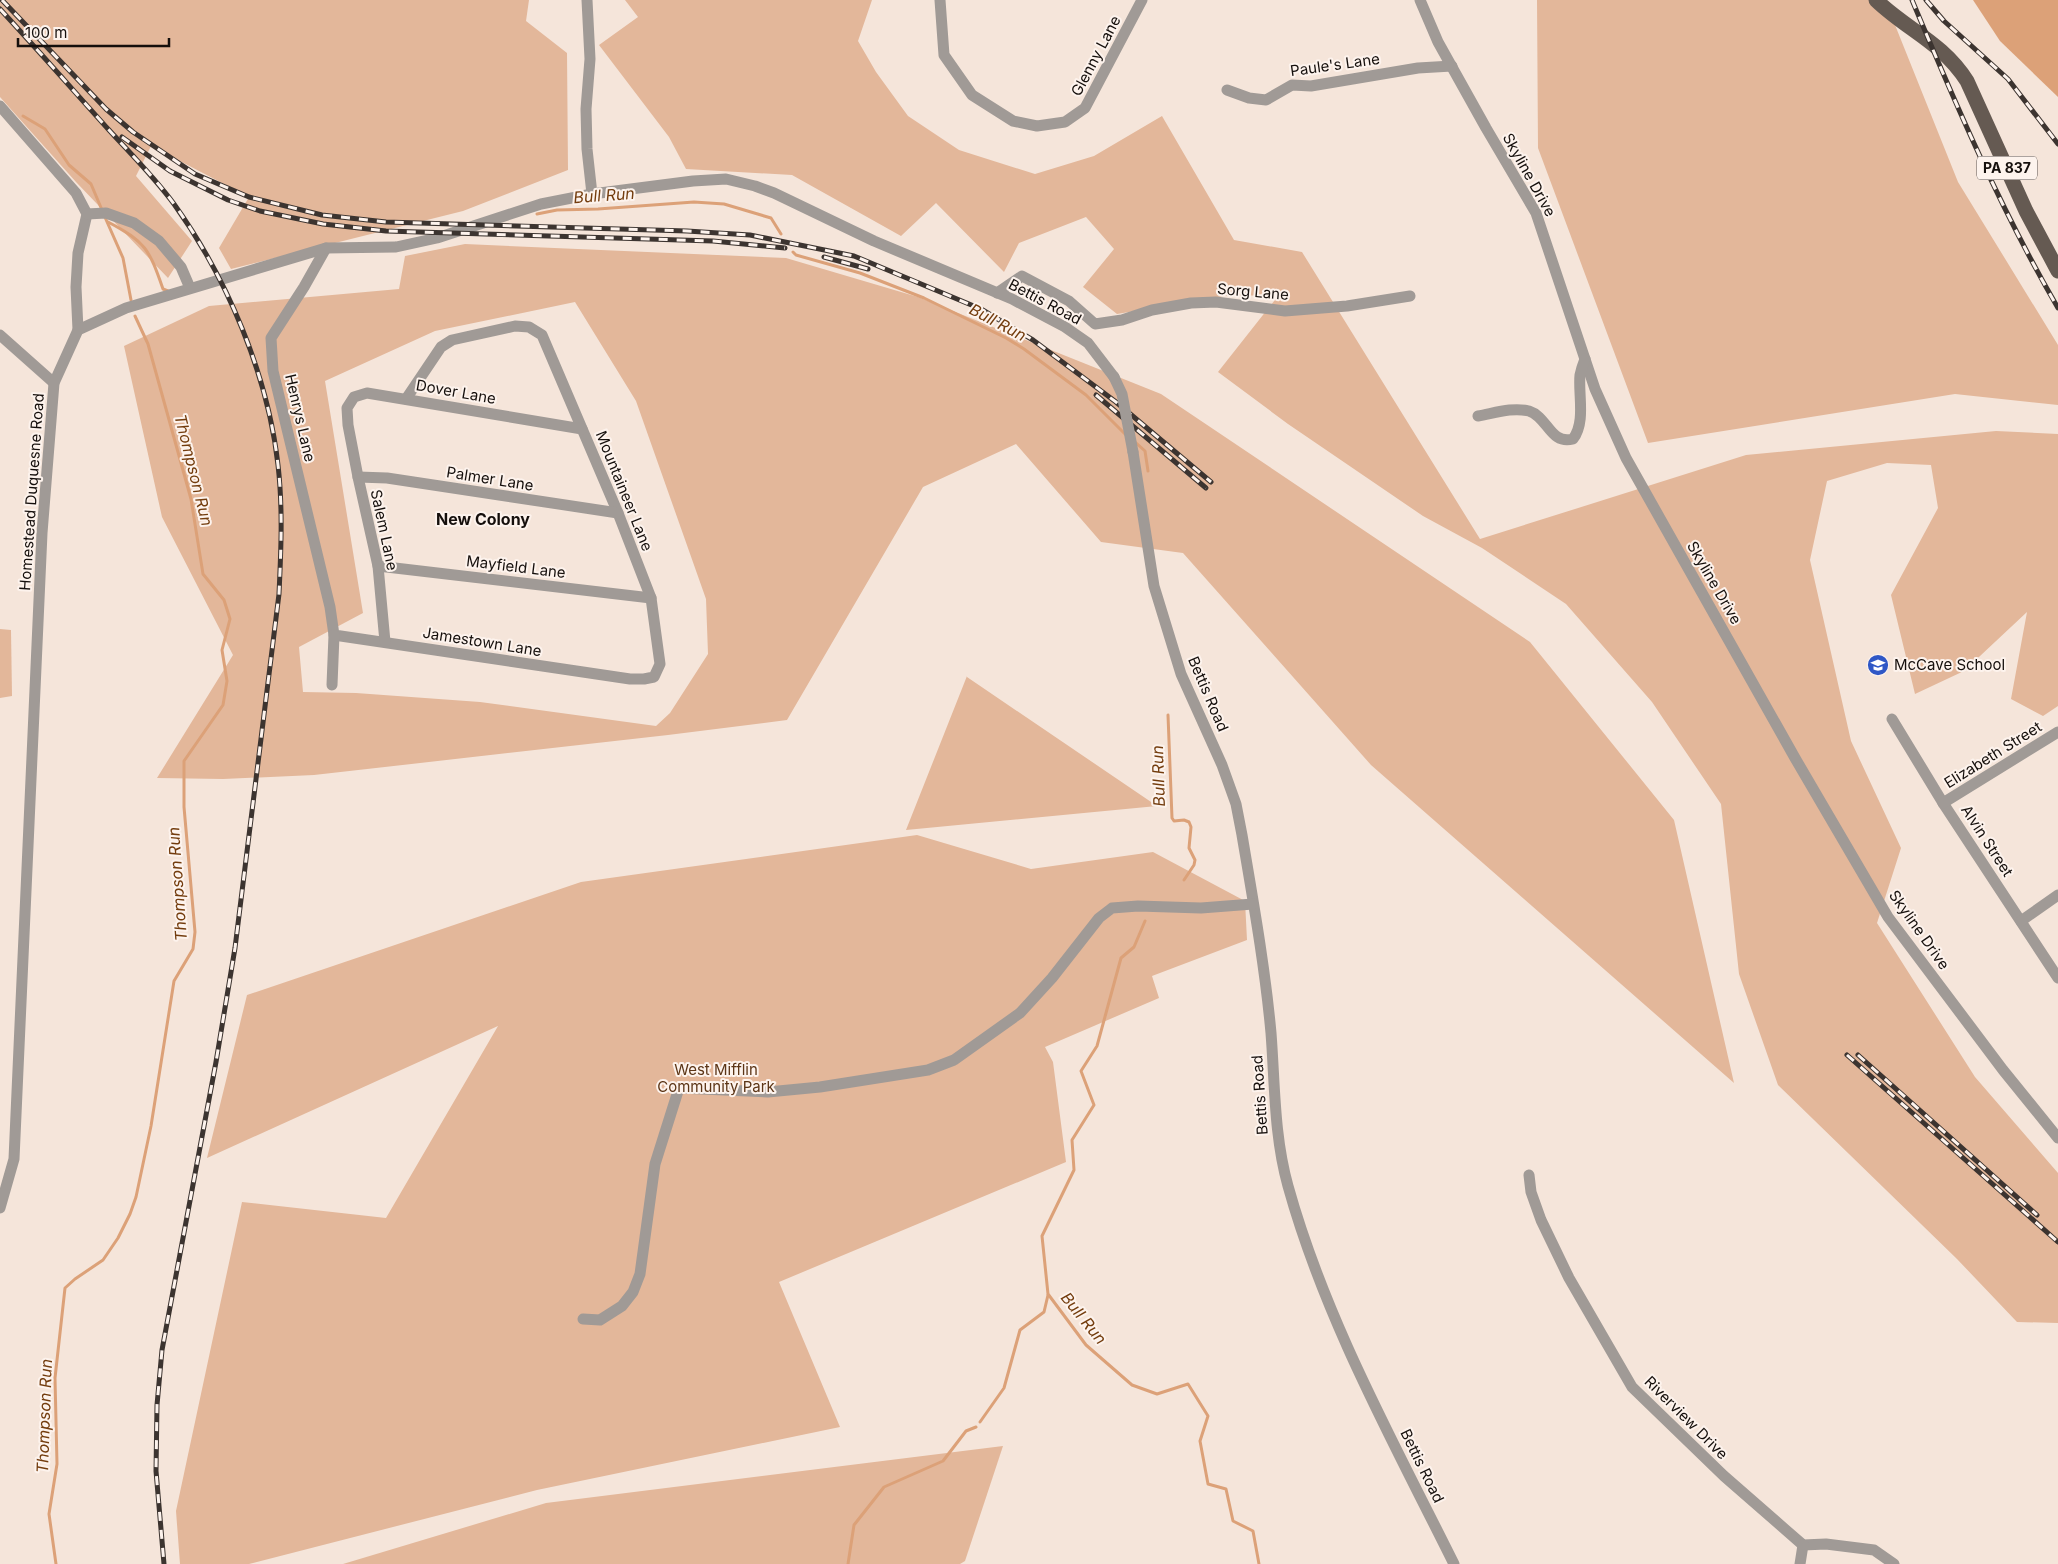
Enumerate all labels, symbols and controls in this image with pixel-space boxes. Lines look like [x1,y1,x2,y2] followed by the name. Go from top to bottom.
[1066,12,1125,99] street label: Glenny Lane
[18,15,169,47] scale bar
[25,23,67,42] text: 100 m
[1289,49,1381,80] street label: Paule's Lane
[1499,130,1560,220] street label: Skyline Drive
[1977,156,2037,180] road number: PA 837
[573,183,635,207] water label: Bull Run
[1005,274,1085,329] street label: Bettis Road
[1216,279,1290,304] street label: Sorg Lane
[966,299,1030,345] water label: Bull Run
[281,372,320,464] street label: Henrys Lane
[415,375,498,408] street label: Dover Lane
[15,393,48,591] street label: Homestead Duquesne Road
[170,412,218,528] water label: Thompson Run
[592,428,657,554] street label: Mountaineer Lane
[445,462,535,495] street label: Palmer Lane
[367,488,402,572] street label: Salem Lane
[436,509,530,529] district label: New Colony
[1683,538,1746,628] street label: Skyline Drive
[465,551,567,582] street label: Mayfield Lane
[421,623,543,660] street label: Jamestown Lane
[1184,653,1233,734] street label: Bettis Road
[1866,653,1890,677] school or university icon: McCave School
[1894,655,2005,674] place label: McCave School
[1941,717,2045,792] street label: Elizabeth Street
[1147,745,1169,807] water label: Bull Run
[1957,801,2018,880] street label: Alvin Street
[163,826,191,942] water label: Thompson Run
[1885,886,1954,973] street label: Skyline Drive
[1247,1054,1272,1136] street label: Bettis Road
[657,1060,776,1096] park label: West Mifflin Community Park
[1057,1288,1111,1348] water label: Bull Run
[32,1358,56,1474] water label: Thompson Run
[1641,1372,1732,1463] street label: Riverview Drive
[1396,1426,1449,1506] street label: Bettis Road

